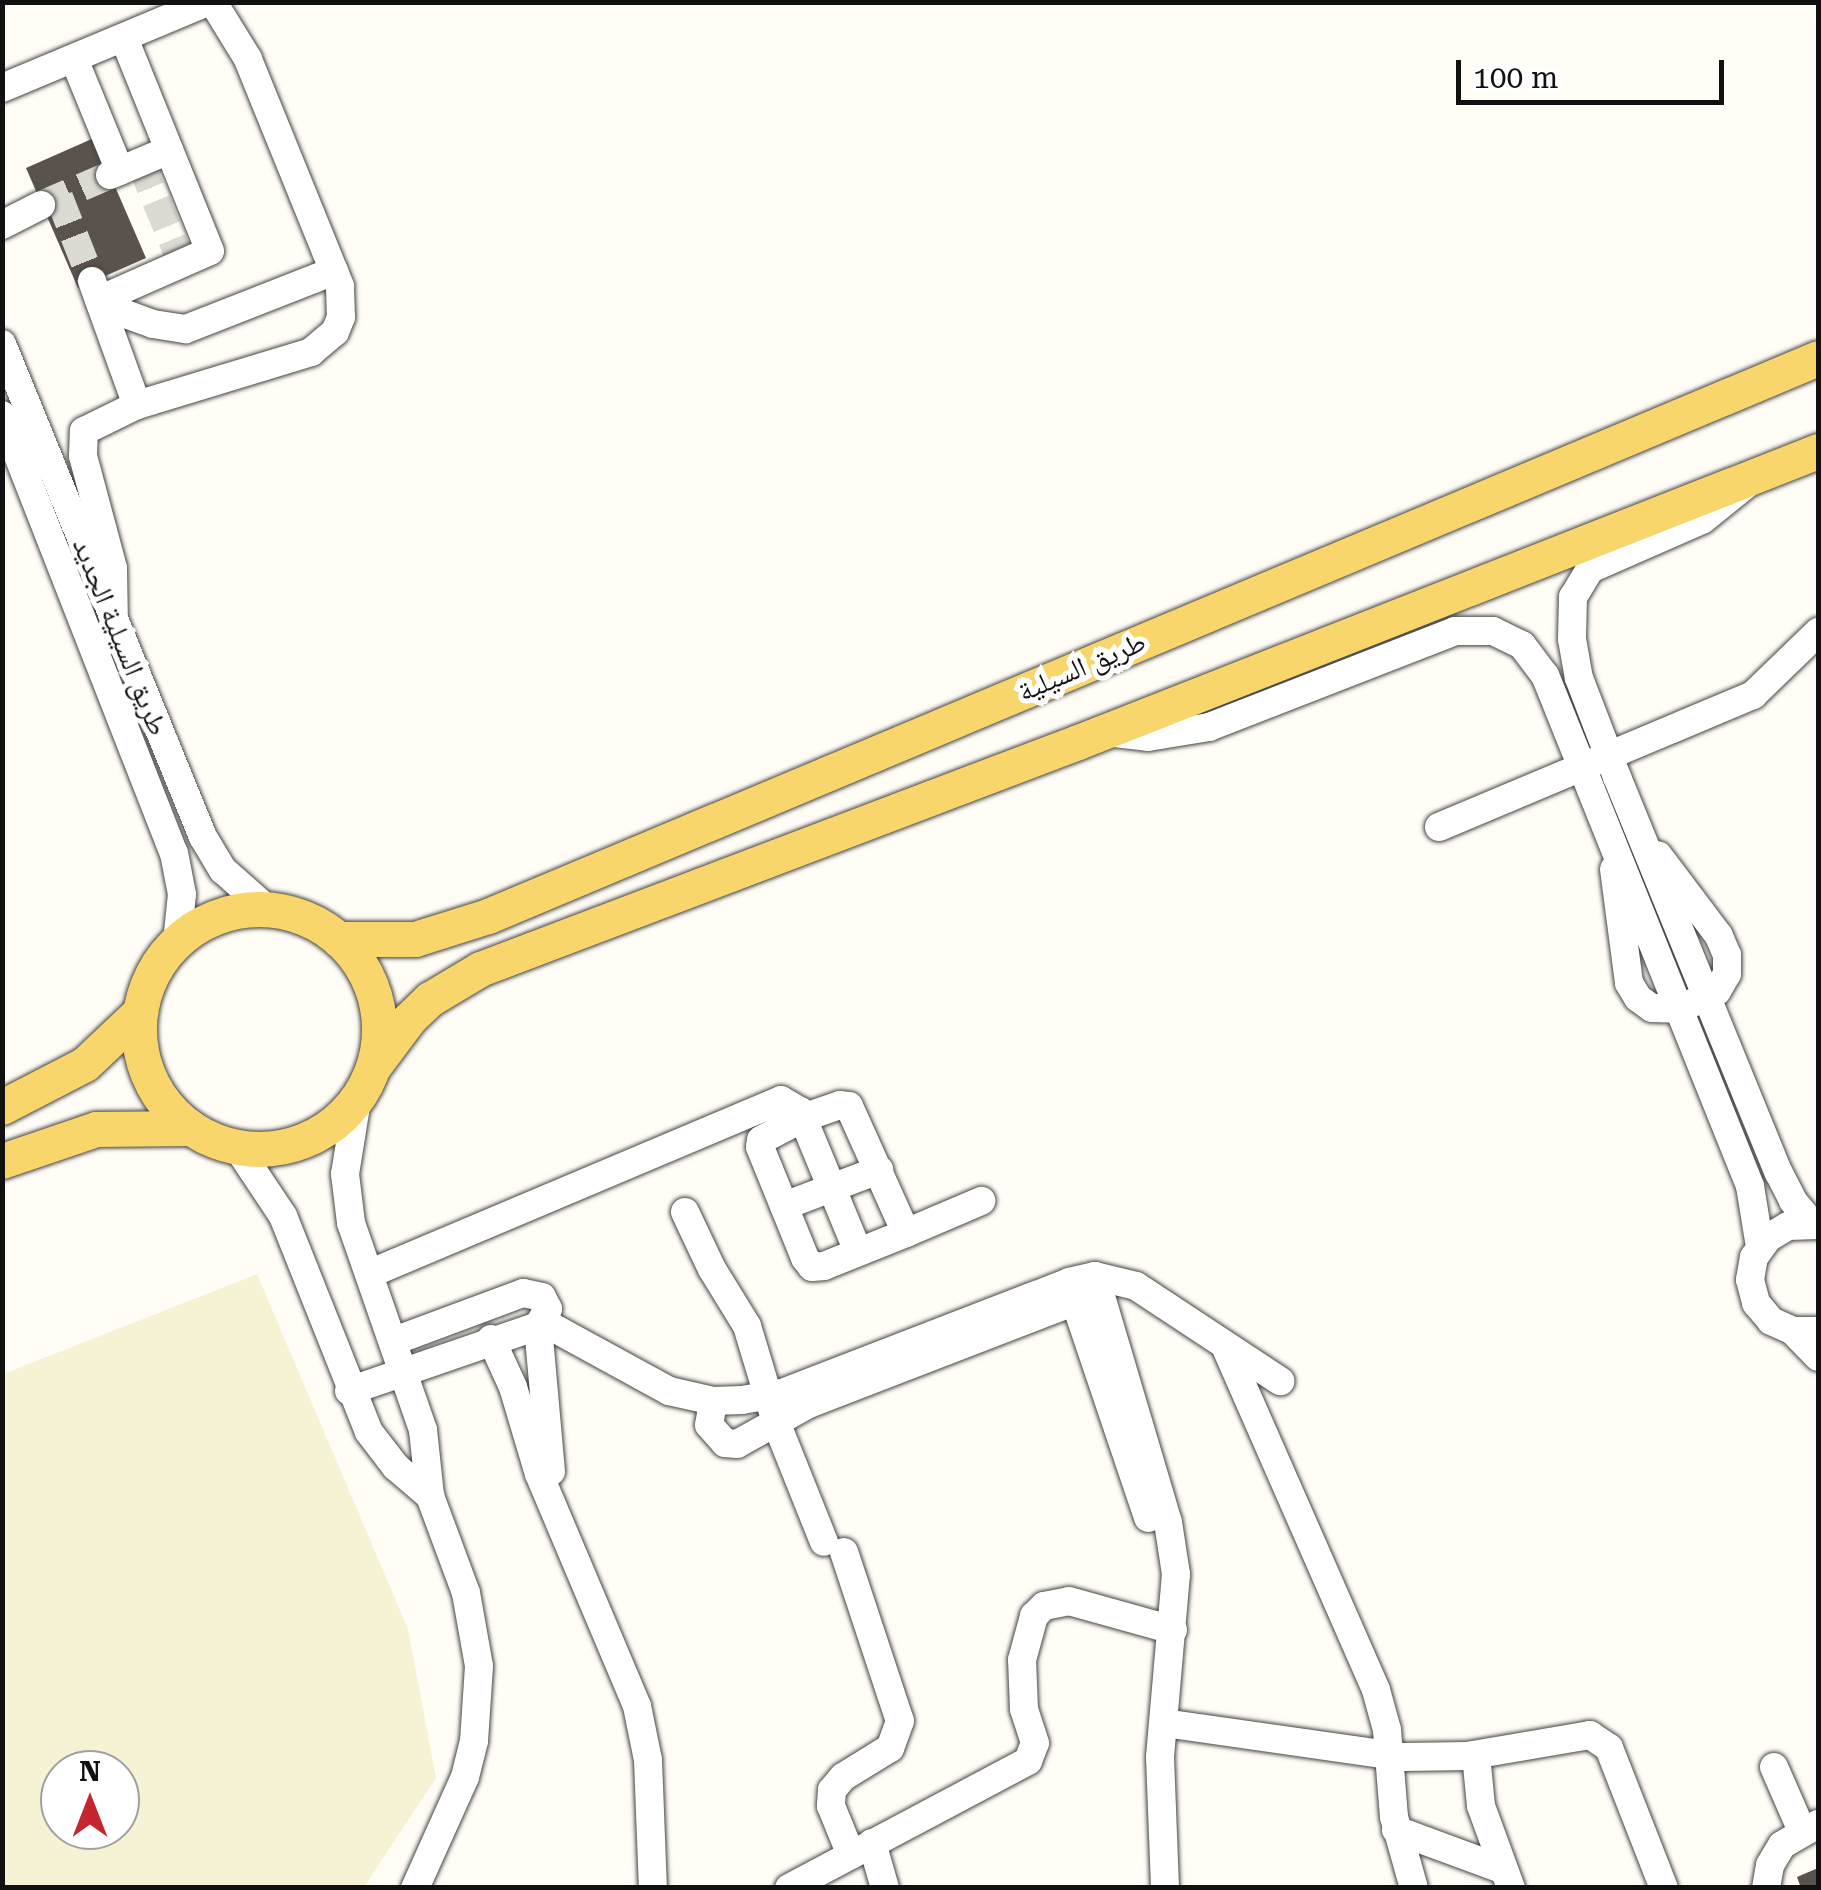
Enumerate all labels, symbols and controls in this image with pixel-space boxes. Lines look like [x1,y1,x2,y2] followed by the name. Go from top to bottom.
[1461,40,1728,102] scale bar
[1473,60,1558,95] text: 100 m
[65,533,175,741] street label: طريق السيلية الجديد
[1013,625,1151,709] street label: طريق السيلية
[40,1750,140,1850] north arrow
[79,1755,101,1788] text: N

